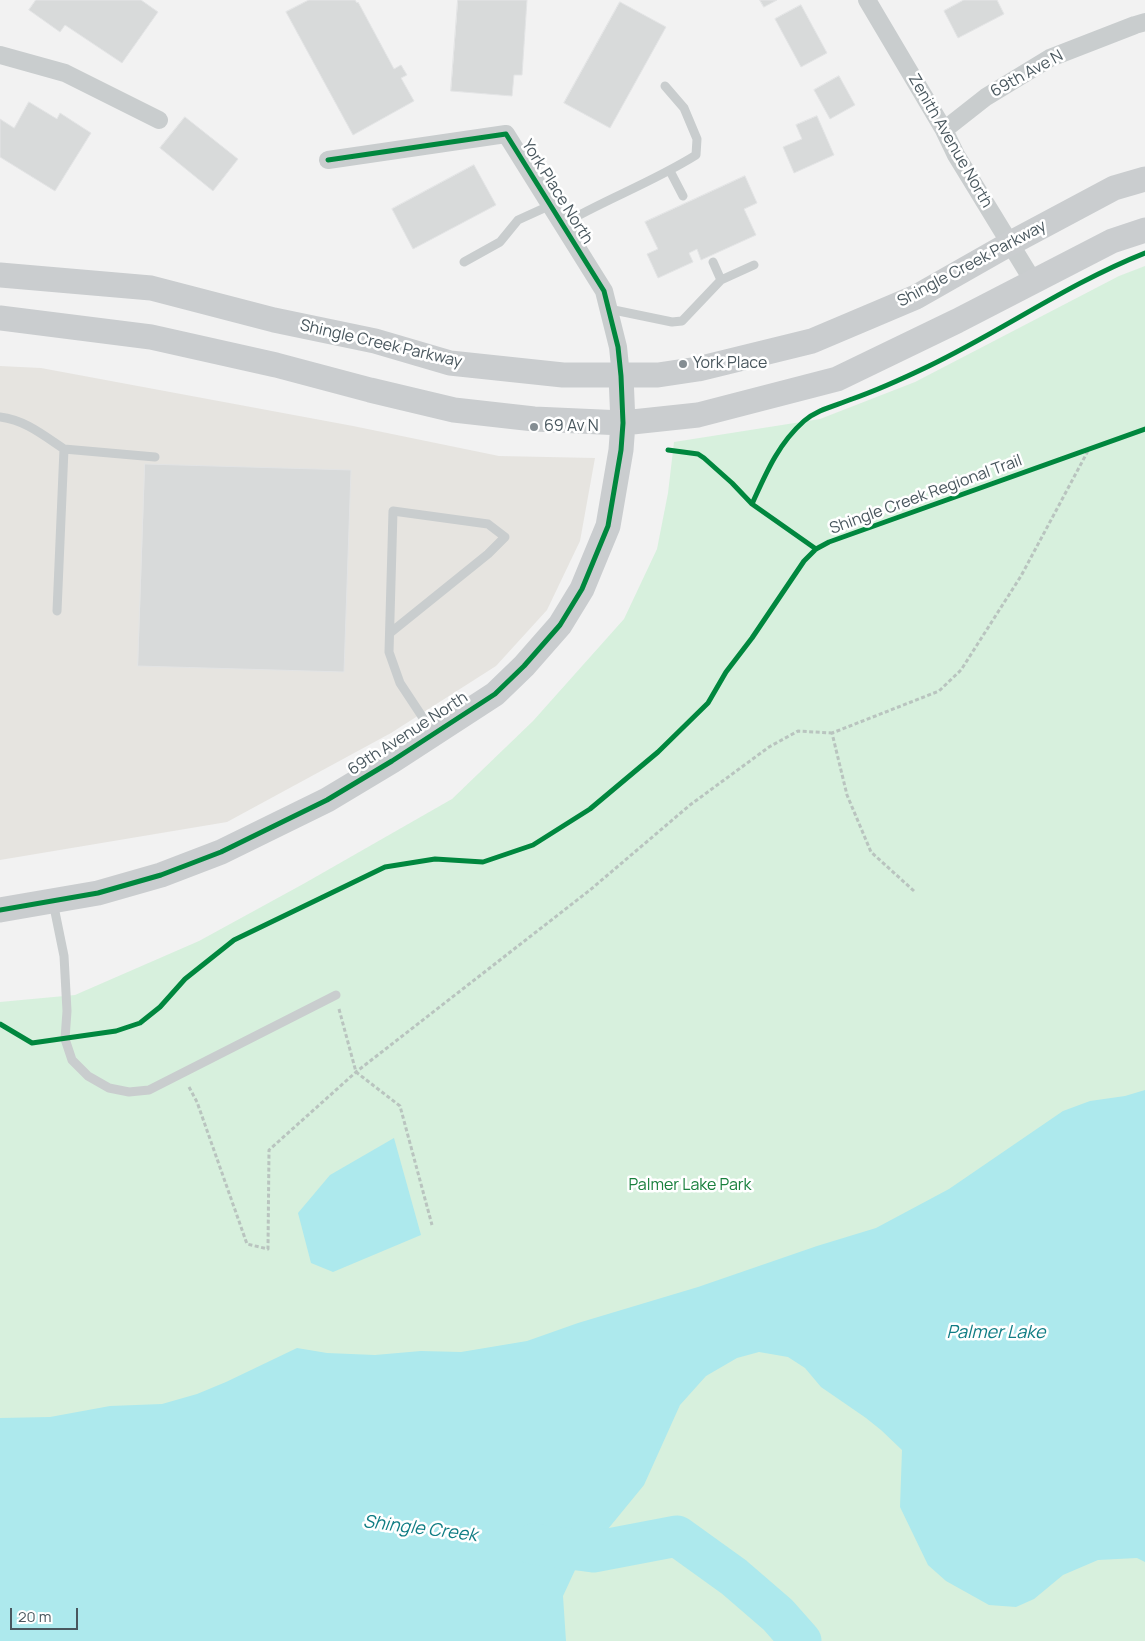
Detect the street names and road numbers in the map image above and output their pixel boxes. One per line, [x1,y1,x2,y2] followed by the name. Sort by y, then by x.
[988,46,1066,102] street label: 69th Ave N
[904,71,996,211] street label: Zenith Avenue North
[517,136,597,248] street label: York Place North
[894,217,1050,311] street label: Shingle Creek Parkway
[298,316,464,372] street label: Shingle Creek Parkway
[827,451,1025,539] street label: Shingle Creek Regional Trail
[345,688,471,780] street label: 69th Avenue North

